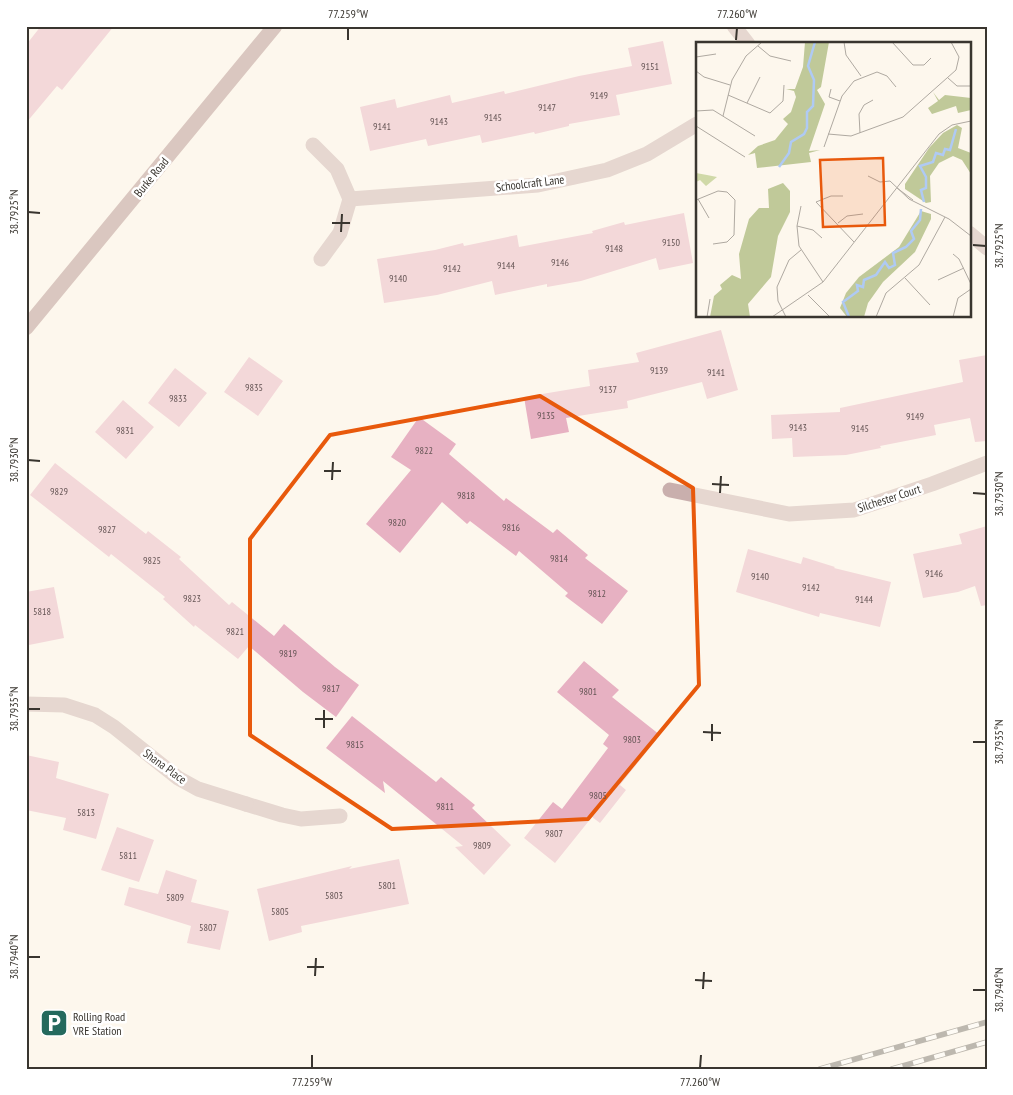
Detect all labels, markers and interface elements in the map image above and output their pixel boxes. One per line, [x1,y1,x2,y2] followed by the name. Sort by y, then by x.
[328,6,368,21] text: 77.259°W
[717,6,757,21] text: 77.260°W
[696,42,970,318] inset map
[641,60,659,73] house number: 9151
[590,89,608,102] house number: 9149
[538,101,556,114] house number: 9147
[484,111,502,124] house number: 9145
[430,115,448,128] house number: 9143
[373,120,391,133] house number: 9141
[130,154,172,200] street label: Burke Road
[495,171,565,195] street label: Schoolcraft Lane
[6,189,21,235] text: 38.7925°N
[991,223,1006,269] text: 38.7925°N
[662,236,681,249] house number: 9150
[605,242,623,255] house number: 9148
[551,256,570,269] house number: 9146
[497,259,516,272] house number: 9144
[443,262,461,275] house number: 9142
[389,272,408,285] house number: 9140
[650,364,668,377] house number: 9139
[707,366,725,379] house number: 9141
[245,381,263,394] house number: 9835
[599,383,617,396] house number: 9137
[169,392,187,405] house number: 9833
[537,409,555,422] house number: 9135
[906,410,924,423] house number: 9149
[789,421,807,434] house number: 9143
[851,422,869,435] house number: 9145
[116,424,134,437] house number: 9831
[6,437,21,483] text: 38.7930°N
[415,444,433,457] house number: 9822
[991,471,1006,517] text: 38.7930°N
[856,481,923,515] street label: Silchester Court
[50,485,68,498] house number: 9829
[457,489,475,502] house number: 9818
[388,516,407,529] house number: 9820
[502,521,521,534] house number: 9816
[98,523,116,536] house number: 9827
[550,552,569,565] house number: 9814
[143,554,161,567] house number: 9825
[925,567,944,580] house number: 9146
[751,570,770,583] house number: 9140
[802,581,820,594] house number: 9142
[588,587,606,600] house number: 9812
[183,592,201,605] house number: 9823
[855,593,874,606] house number: 9144
[33,605,51,618] house number: 5818
[226,625,244,638] house number: 9821
[279,647,297,660] house number: 9819
[322,682,340,695] house number: 9817
[579,685,597,698] house number: 9801
[6,686,21,732] text: 38.7935°N
[991,719,1006,765] text: 38.7935°N
[623,733,641,746] house number: 9803
[346,738,364,751] house number: 9815
[140,745,190,787] street label: Shana Place
[589,789,607,802] house number: 9805
[436,800,454,813] house number: 9811
[77,806,95,819] house number: 5813
[545,827,563,840] house number: 9807
[473,839,491,852] house number: 9809
[119,849,137,862] house number: 5811
[378,879,396,892] house number: 5801
[325,889,343,902] house number: 5803
[166,891,184,904] house number: 5809
[271,905,289,918] house number: 5805
[199,921,217,934] house number: 5807
[6,934,21,980] text: 38.7940°N
[991,967,1006,1013] text: 38.7940°N
[39,1008,69,1038] parking icon: Rolling Road VRE Station
[72,1009,125,1038] place label: Rolling Road VRE Station
[292,1074,332,1089] text: 77.259°W
[680,1074,720,1089] text: 77.260°W

